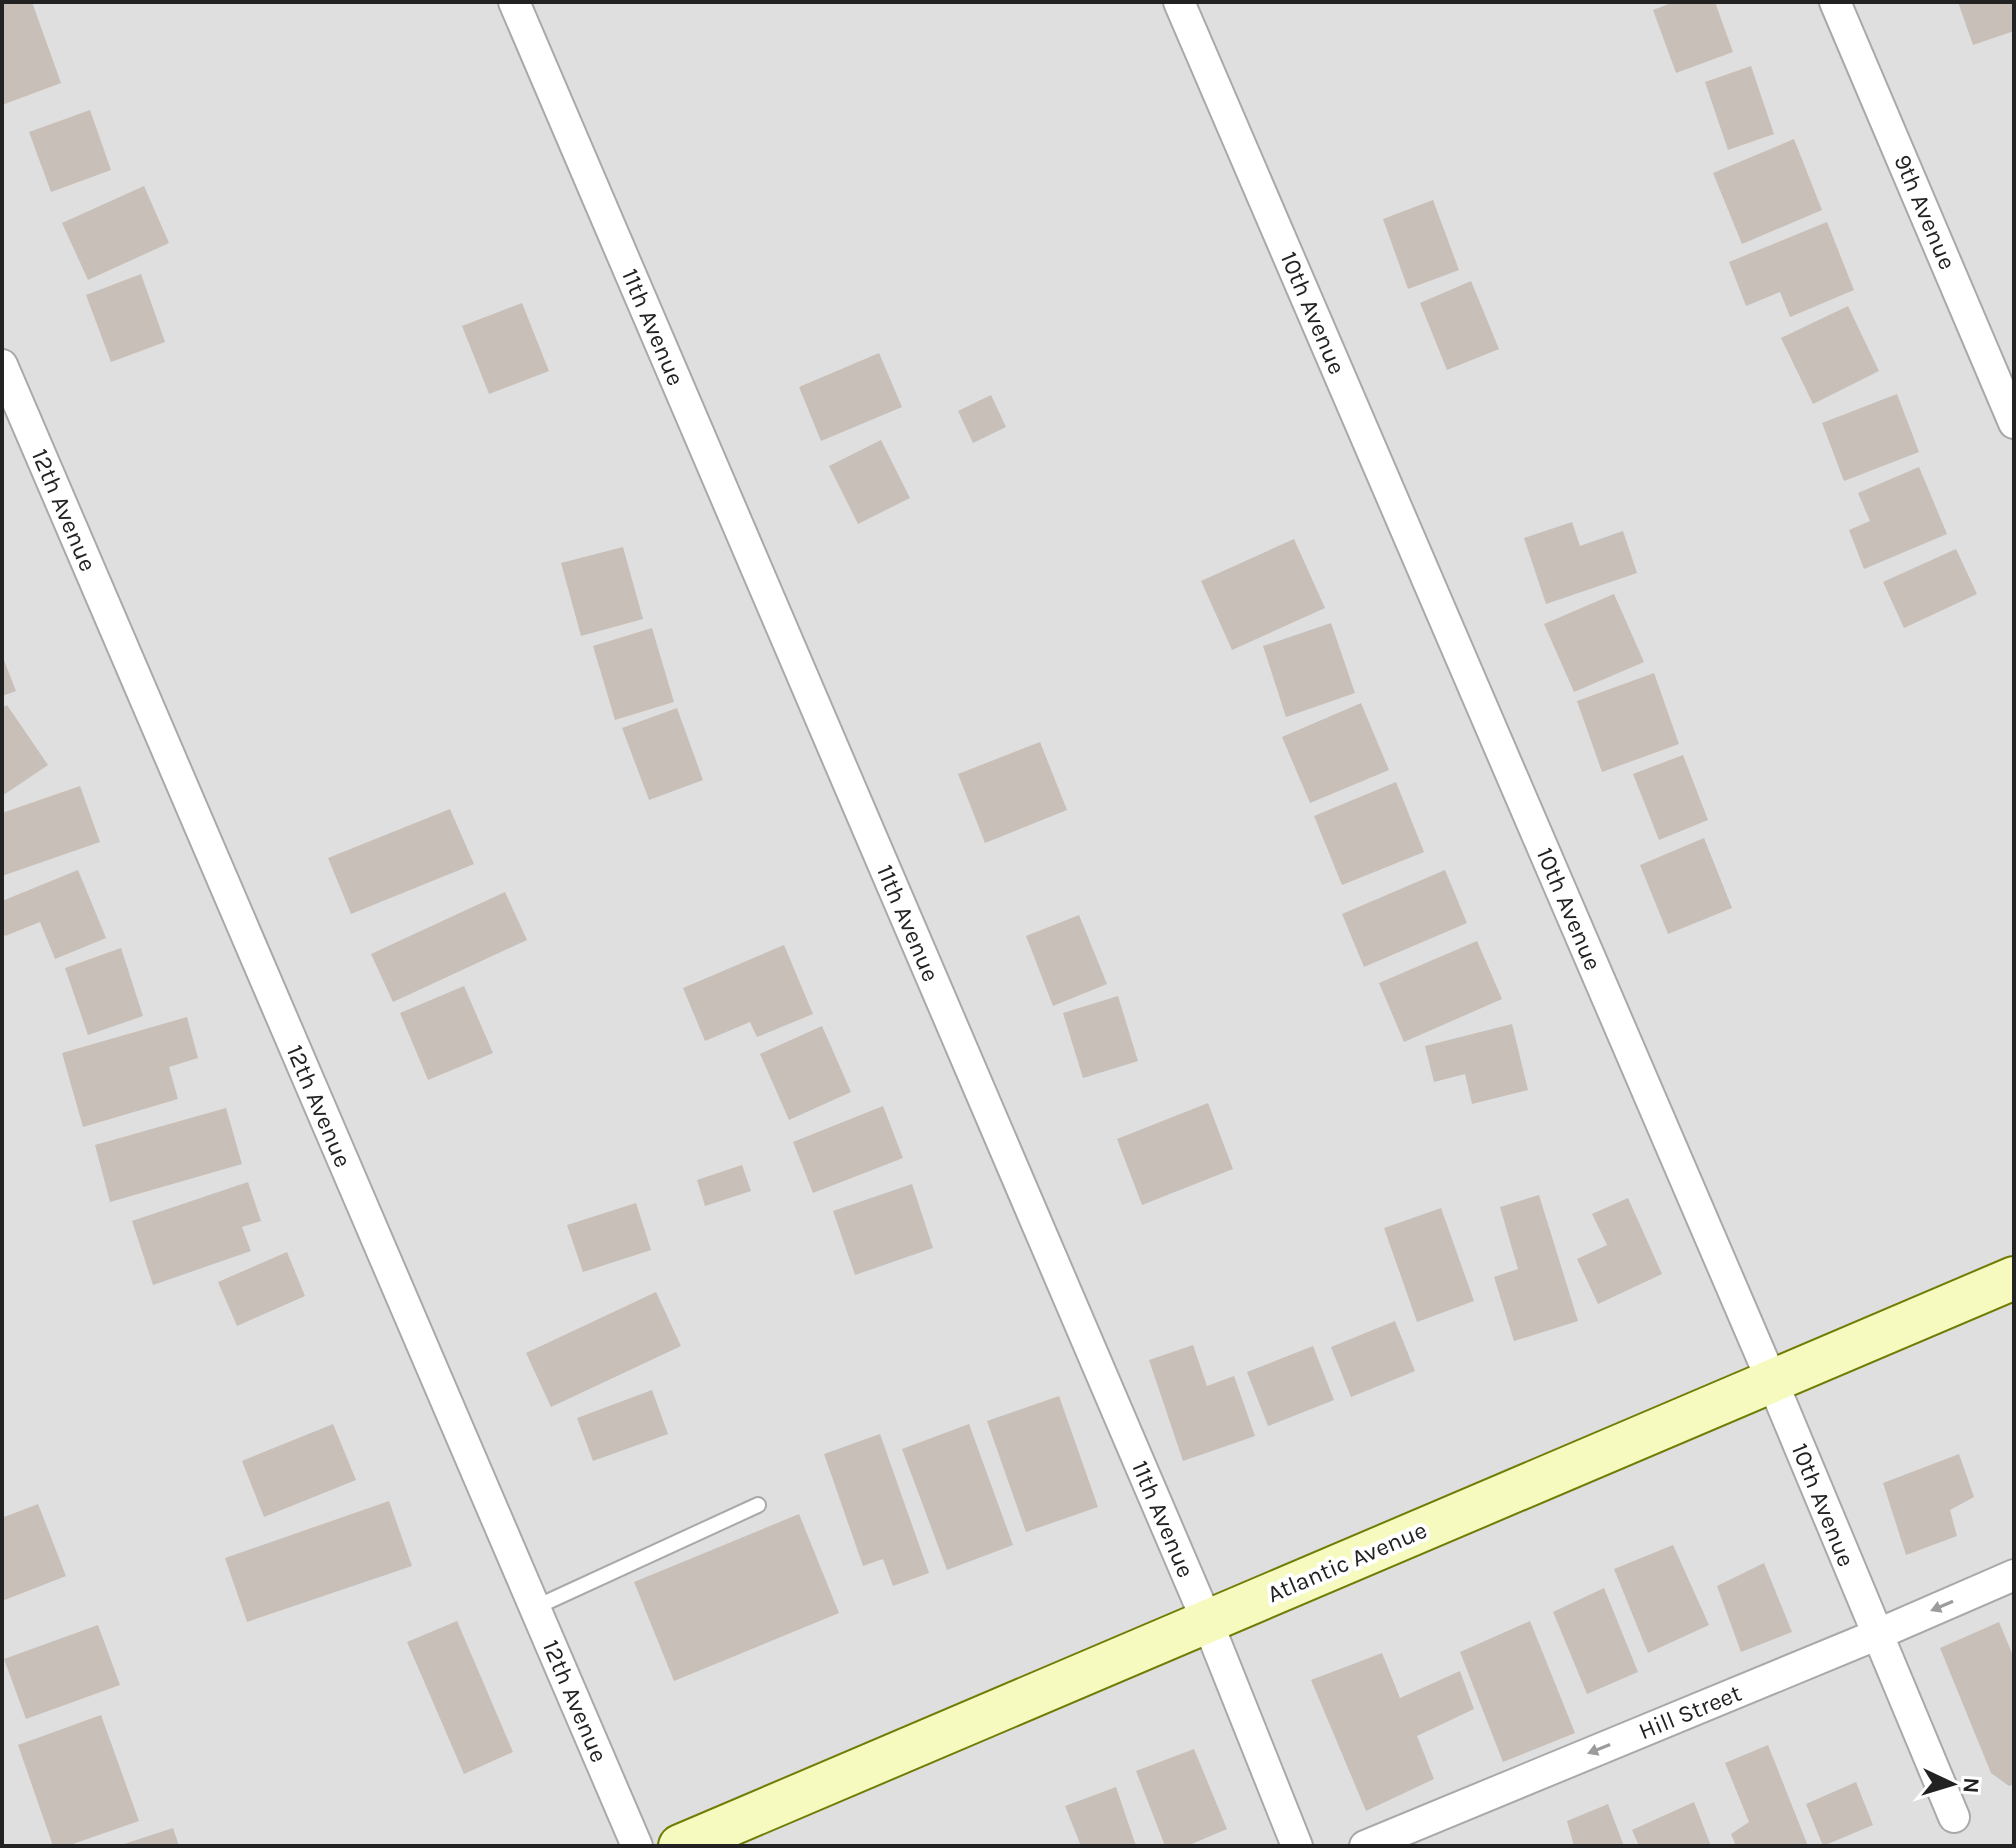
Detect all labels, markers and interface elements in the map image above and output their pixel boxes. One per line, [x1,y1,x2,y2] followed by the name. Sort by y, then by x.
[1888,150,1962,274] street label: 9th Avenue
[1275,248,1351,378] street label: 10th Avenue
[616,264,690,390] street label: 11th Avenue
[26,445,102,575] street label: 12th Avenue
[1531,844,1607,974] street label: 10th Avenue
[871,860,945,986] street label: 11th Avenue
[281,1041,357,1171] street label: 12th Avenue
[1786,1439,1860,1571] street label: 10th Avenue
[1126,1456,1200,1582] street label: 11th Avenue
[1263,1516,1431,1608] street label: Atlantic Avenue
[1931,1599,1954,1612] one-way arrow
[537,1636,613,1766] street label: 12th Avenue
[1635,1679,1745,1745] street label: Hill Street
[1587,1743,1611,1756] one-way arrow
[1912,1744,1992,1824] north arrow
[1957,1777,1984,1794] text: N

